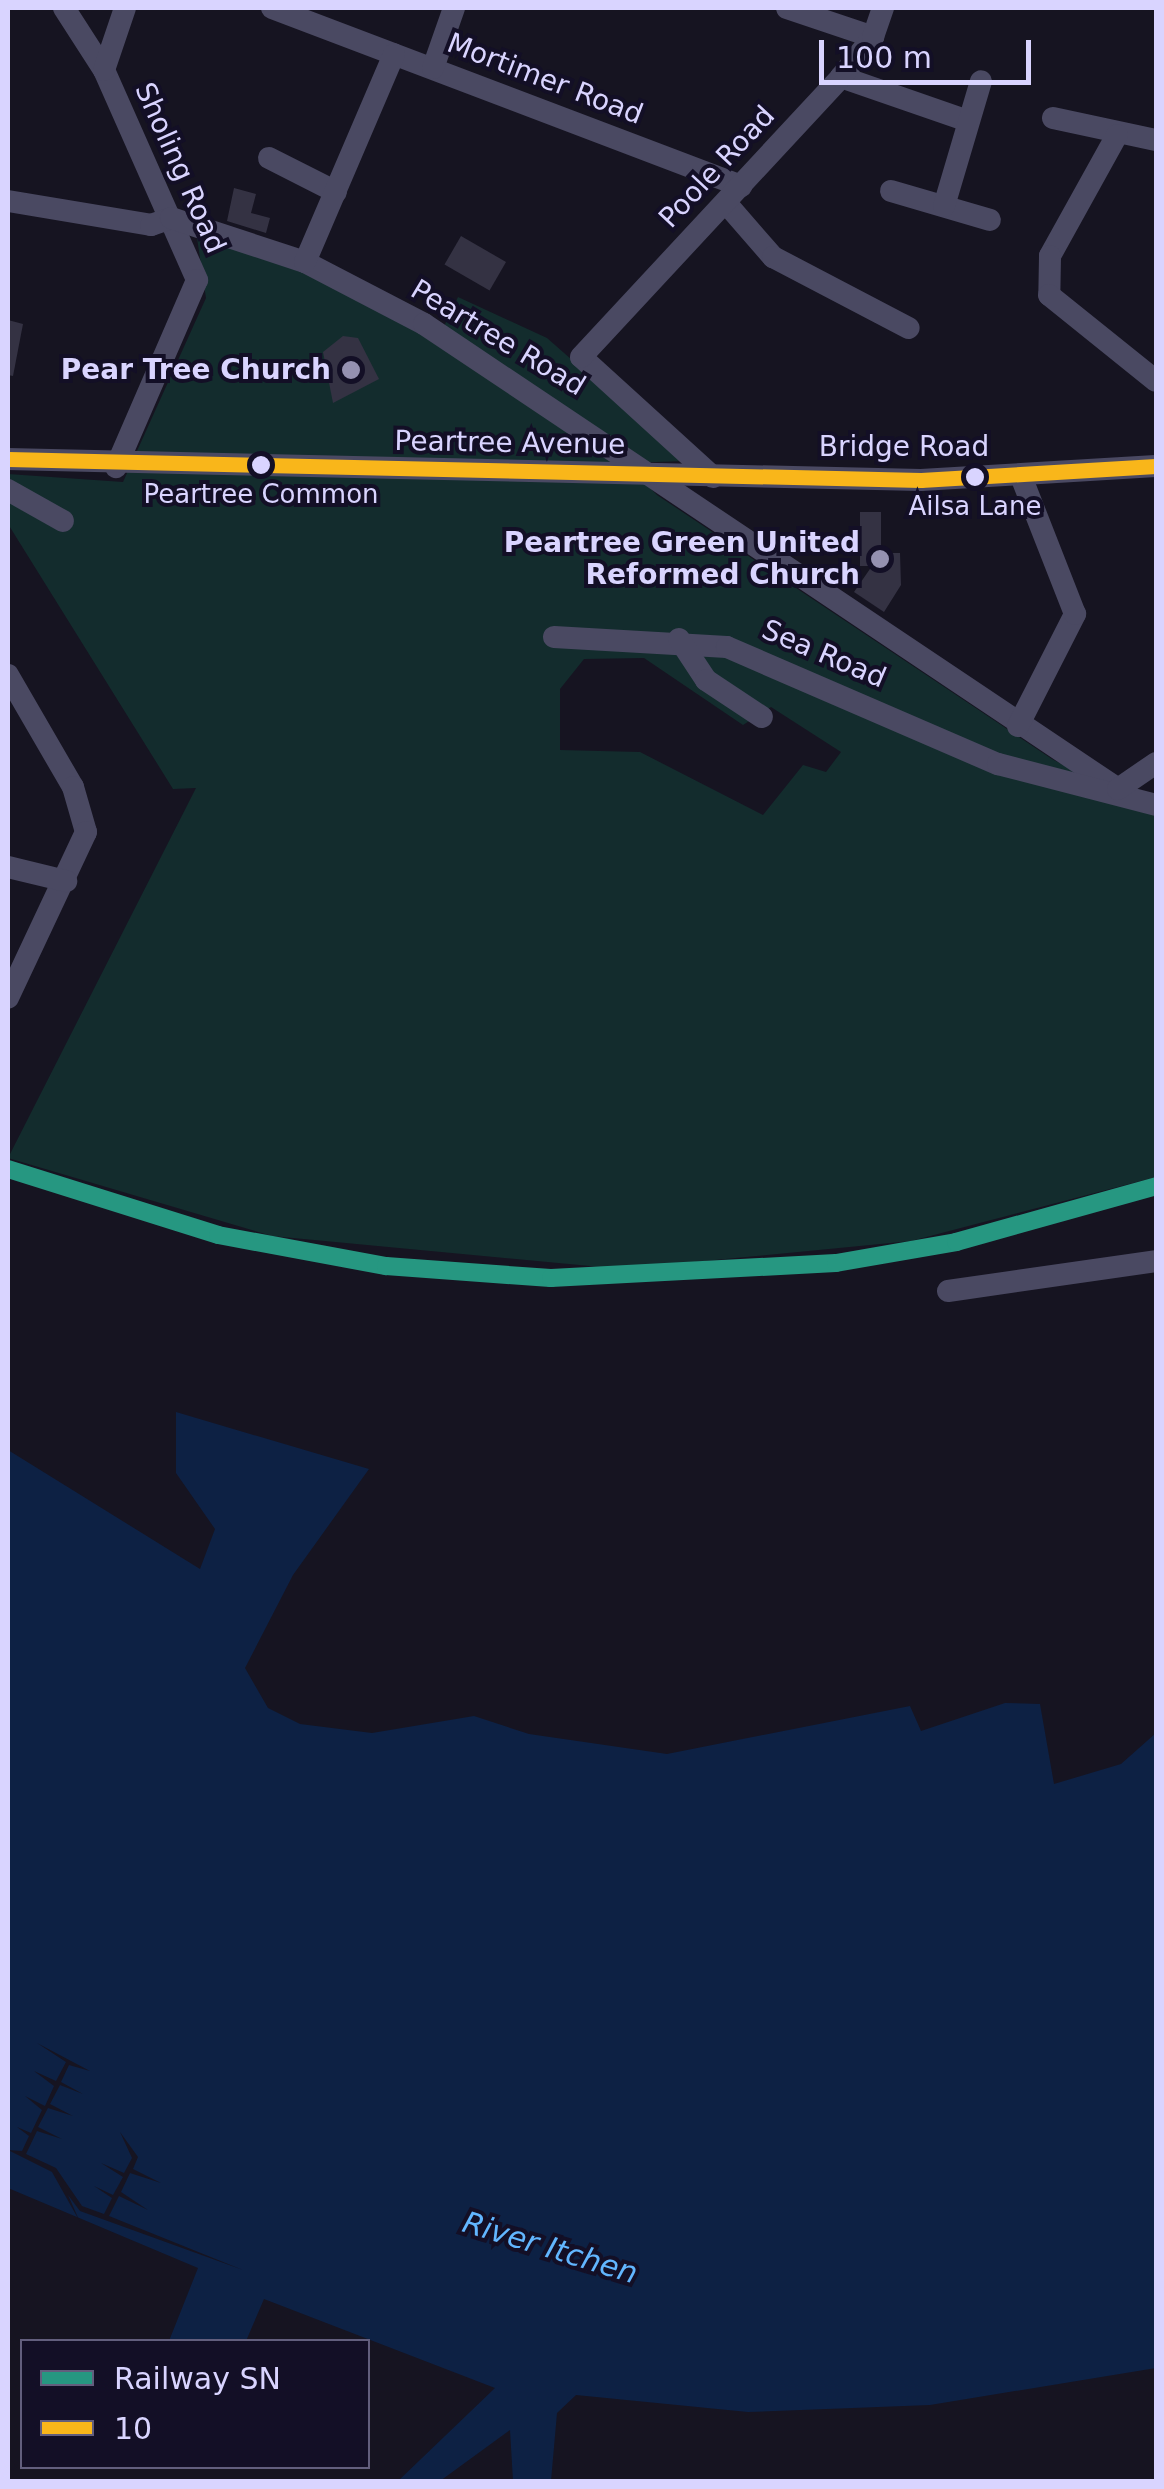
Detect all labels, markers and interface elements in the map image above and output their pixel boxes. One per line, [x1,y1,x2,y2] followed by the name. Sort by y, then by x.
[824,20,1036,82] scale bar
[442,26,648,132] street label: Mortimer Road
[836,40,932,75] text: 100 m
[127,78,233,258] street label: Sholing Road
[652,99,782,235] street label: Poole Road
[405,273,591,403] street label: Peartree Road
[61,353,331,387] place label: Pear Tree Church
[340,359,362,381] marker: Pear Tree Church
[394,424,626,462] street label: Peartree Avenue
[819,430,989,464] street label: Bridge Road
[251,455,271,475] marker: Peartree Common
[965,467,985,487] marker: Ailsa Lane
[143,479,379,511] place label: Peartree Common
[909,491,1041,523] place label: Ailsa Lane
[504,526,860,592] place label: Peartree Green United Reformed Church
[869,548,891,570] marker: Peartree Green United Reformed Church
[757,613,891,695] street label: Sea Road
[458,2204,642,2292] water label: River Itchen
[20,2339,370,2469] legend
[114,2361,281,2396] text: Railway SN
[114,2411,152,2446] text: 10

